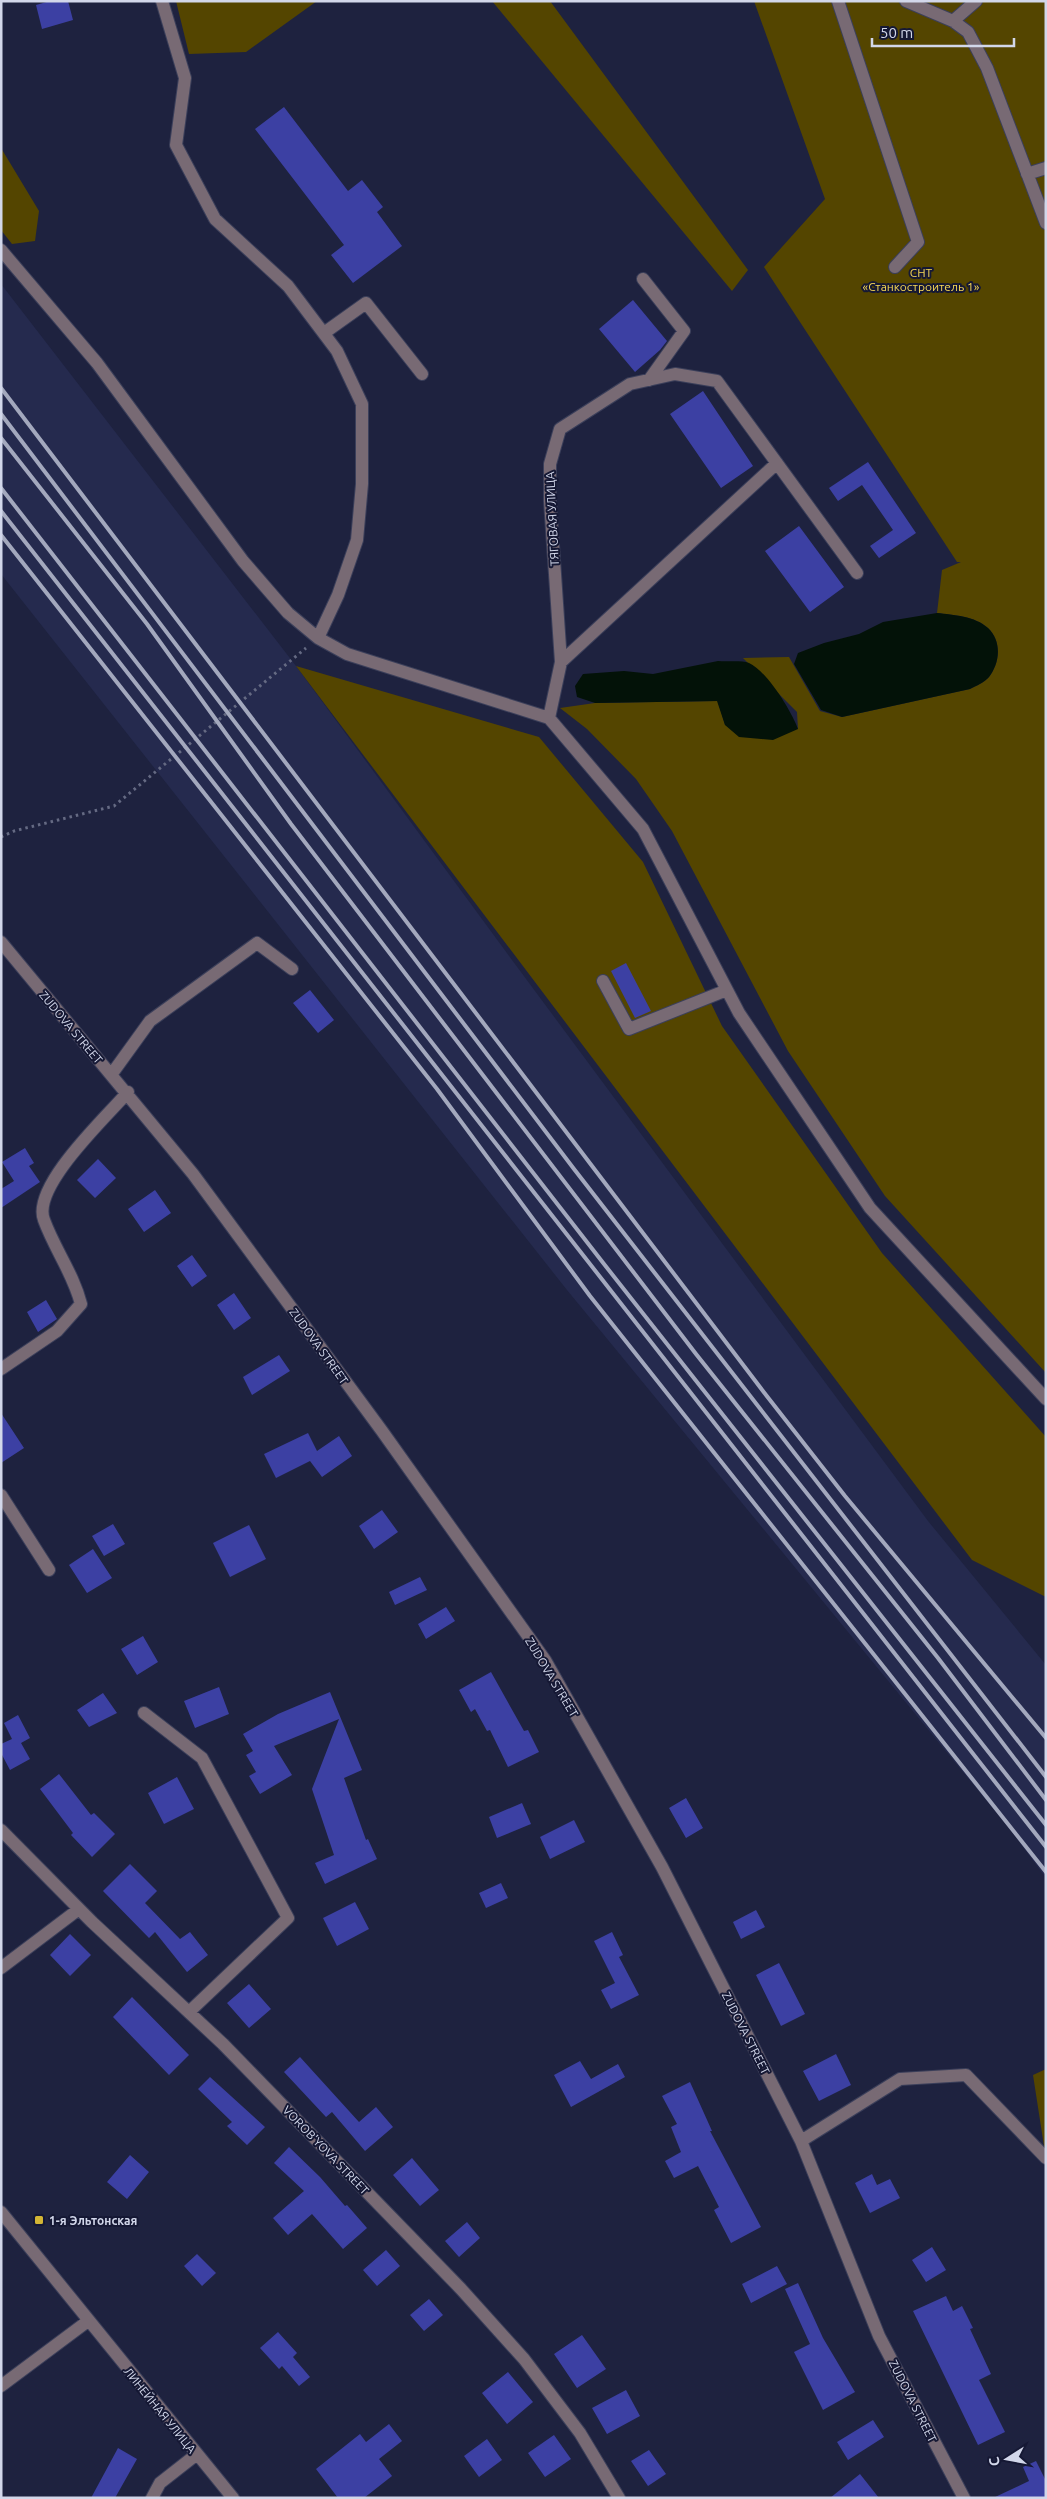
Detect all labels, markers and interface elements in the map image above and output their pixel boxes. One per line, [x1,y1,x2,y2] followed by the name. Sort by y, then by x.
[872,15,1014,47] scale bar
[880,24,913,41] text: 50 m
[863,266,980,293] park label: СНТ «Станкостроитель 1»
[543,471,561,567] street label: ТЯГОВАЯ УЛИЦА
[37,988,105,1066] street label: ZUDOVA STREET
[287,1305,351,1387] street label: ZUDOVA STREET
[523,1635,581,1720] street label: ZUDOVA STREET
[720,1990,773,2077] street label: ZUDOVA STREET
[280,2103,372,2197] street label: VOROB'YOVA STREET
[33,2214,45,2226] marker: 1-я Эльтонская
[49,2214,137,2227] place label: 1-я Эльтонская
[887,2358,940,2445] street label: ZUDOVA STREET
[121,2364,199,2456] street label: ЛИНЕЙНАЯ УЛИЦА
[982,2434,1032,2484] north arrow
[986,2456,1003,2467] text: С

